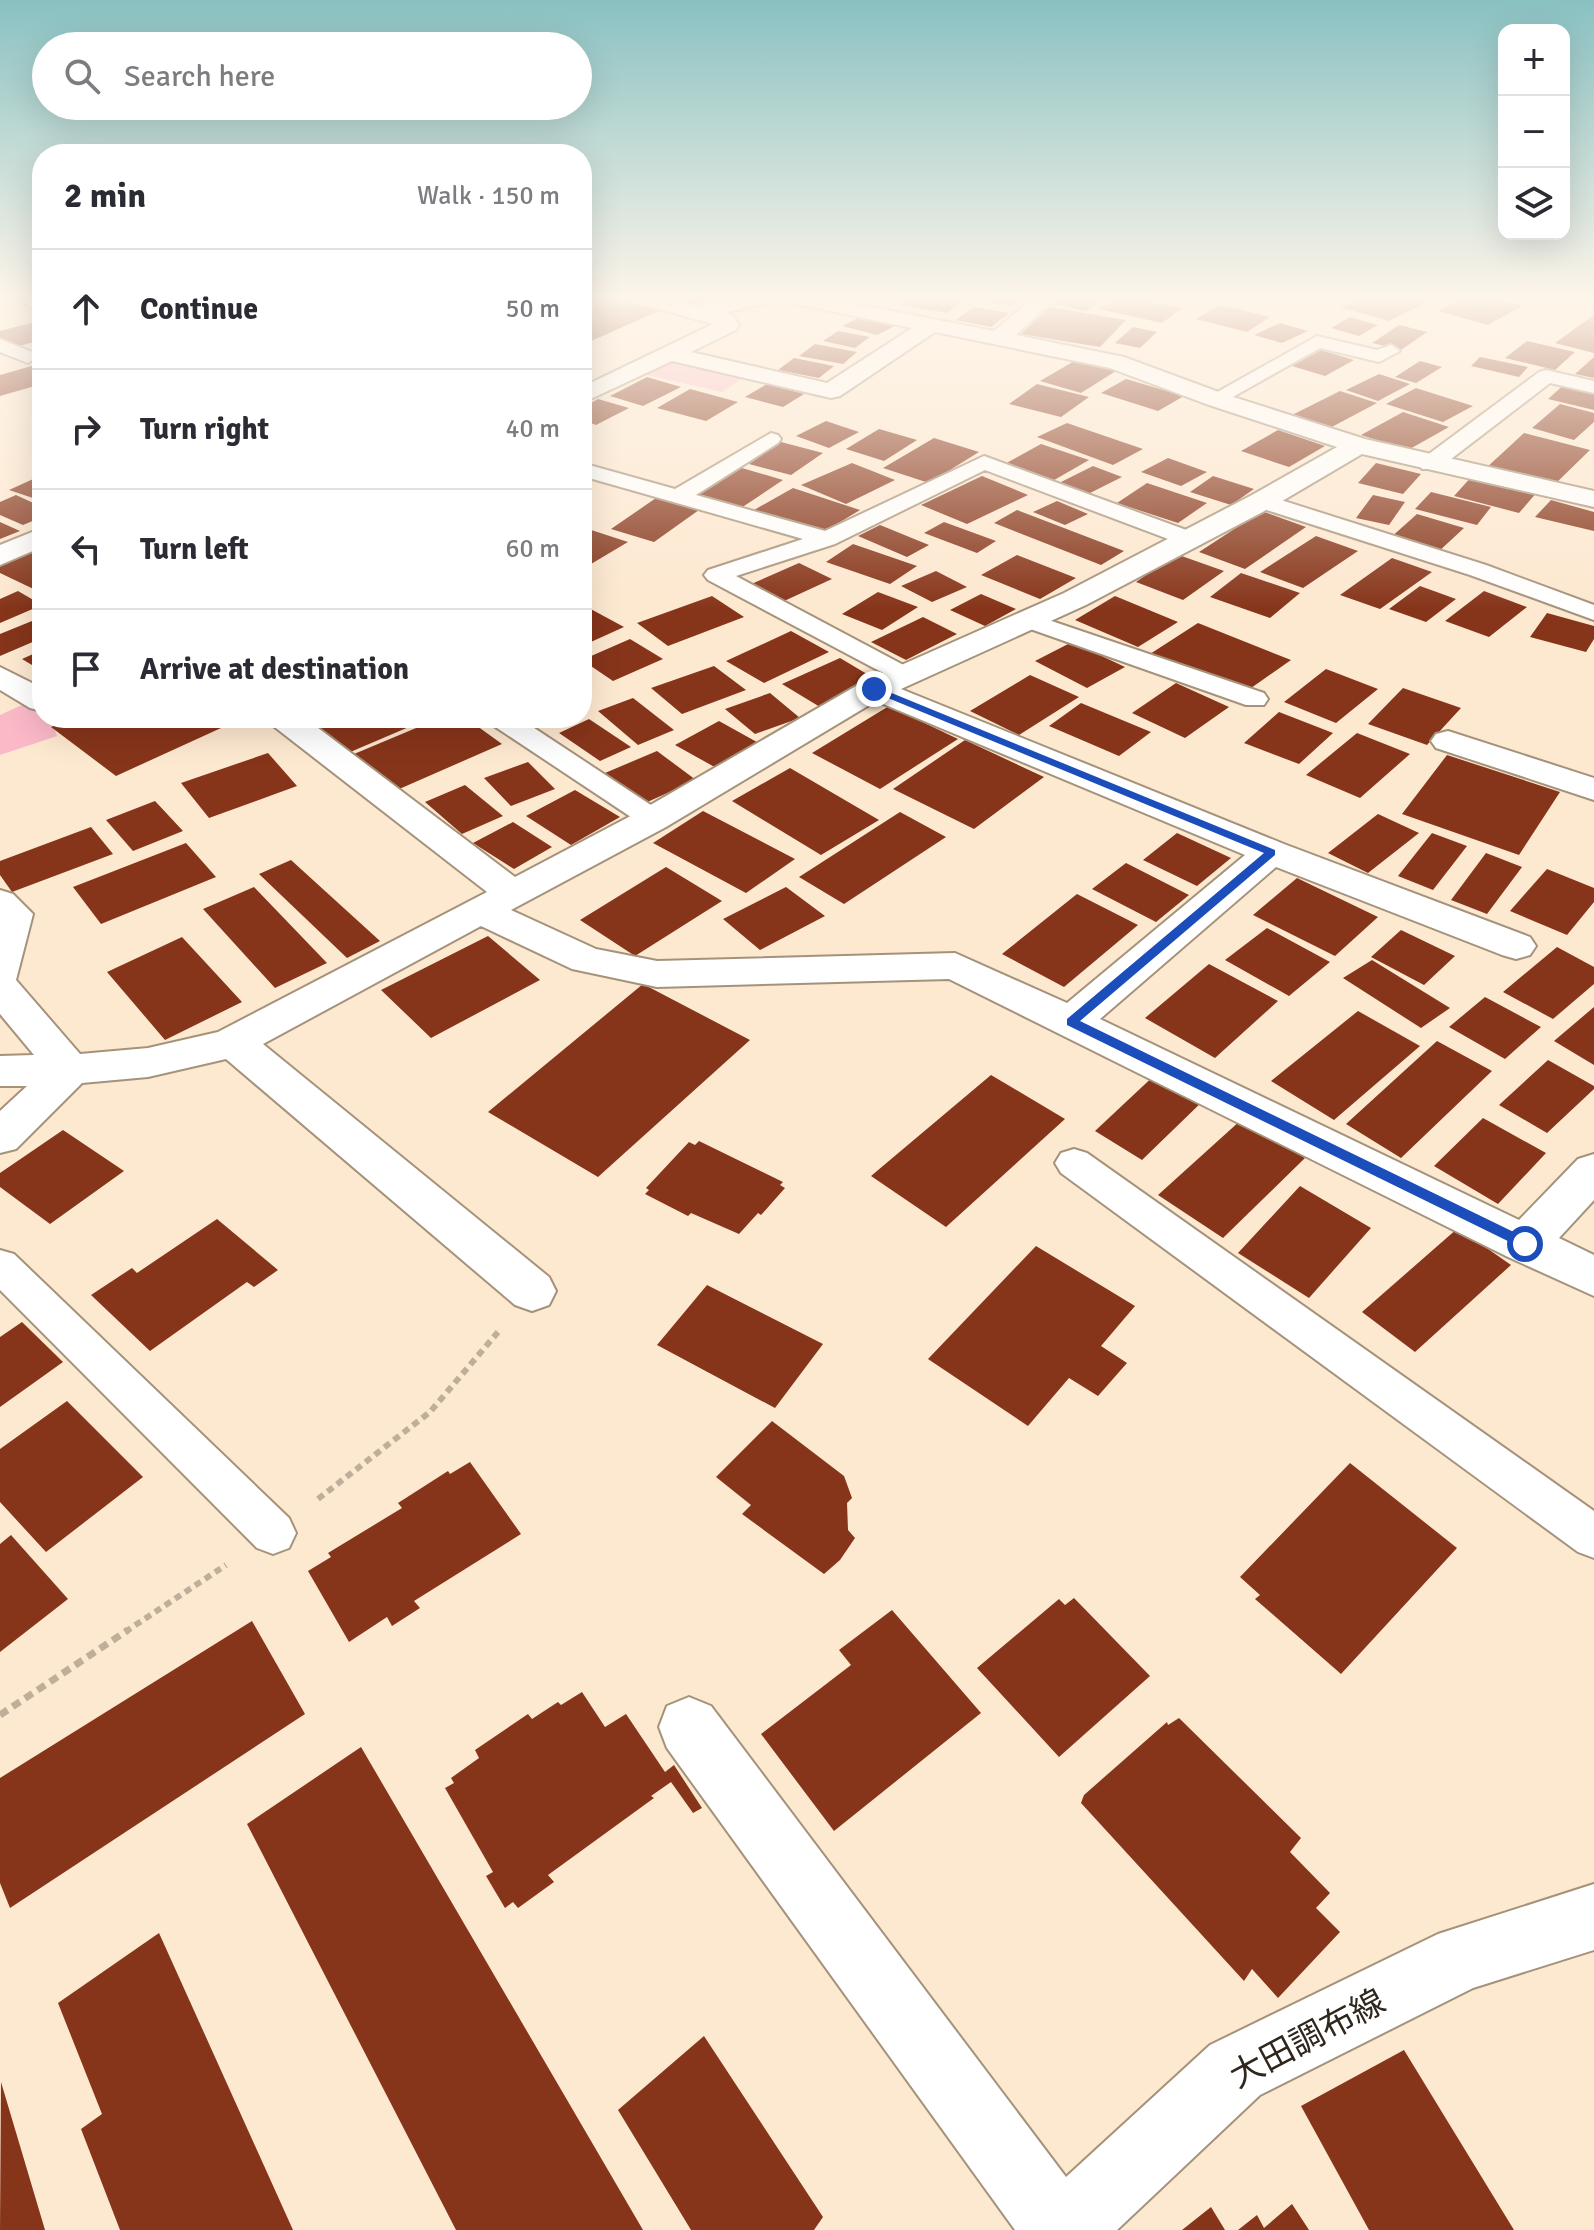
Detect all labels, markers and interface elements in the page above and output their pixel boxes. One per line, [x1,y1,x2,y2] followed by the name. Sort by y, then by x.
[1498,24,1570,240] map controls
[1498,24,1570,96] button: +
[32,32,592,120] search box
[60,54,104,98] icon: search
[124,58,275,95] text: Search here
[1498,96,1570,168] button: −
[1498,168,1570,240] button: layers
[64,175,146,217] text: 2 min
[417,180,560,212] text: Walk · 150 m
[64,287,108,331] icon: ahead
[140,291,258,328] text: Continue
[505,293,560,325] text: 50 m
[64,407,108,451] icon: right
[140,411,269,448] text: Turn right
[505,413,560,445] text: 40 m
[64,527,108,571] icon: left
[140,531,249,568] text: Turn left
[505,533,560,565] text: 60 m
[64,647,108,691] icon: arrive
[140,651,409,688] text: Arrive at destination
[856,671,892,707] route end
[1507,1226,1543,1262] route start
[1223,1980,1392,2097] street label: 大田調布線

